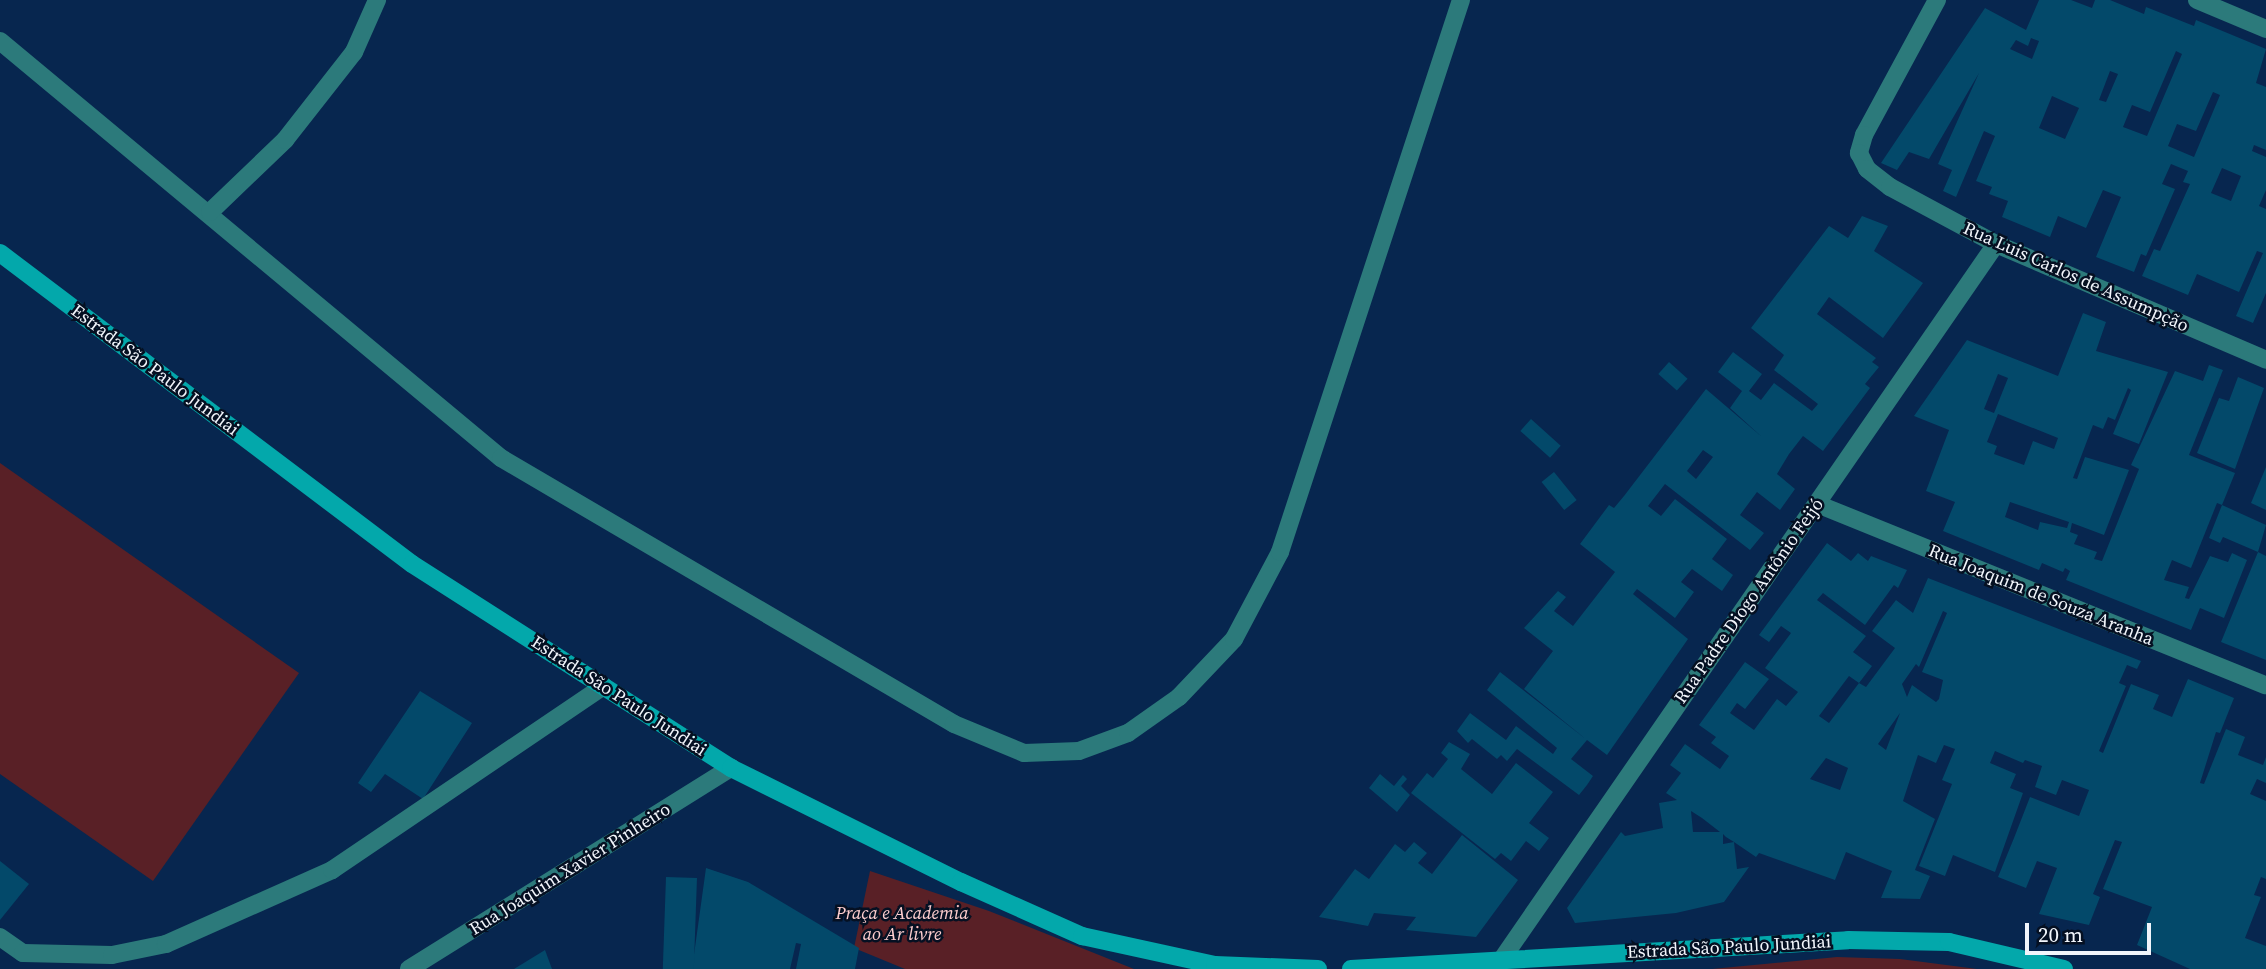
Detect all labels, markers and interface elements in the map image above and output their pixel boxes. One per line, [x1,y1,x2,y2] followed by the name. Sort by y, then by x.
[1960,217,2192,337] street label: Rua Luis Carlos de Assumpção
[67,300,243,440] street label: Estrada São Paulo Jundiai
[1670,494,1828,708] street label: Rua Padre Diogo Antônio Feijó
[1925,540,2157,650] street label: Rua Joaquim de Souza Aranha
[527,631,711,761] street label: Estrada São Paulo Jundiai
[466,798,674,940] street label: Rua Joaquim Xavier Pinheiro
[835,903,969,946] park label: Praça e Academia ao Ar livre
[2028,909,2154,953] scale bar
[2038,920,2083,949] text: 20 m
[1626,931,1832,963] street label: Estrada São Paulo Jundiai

